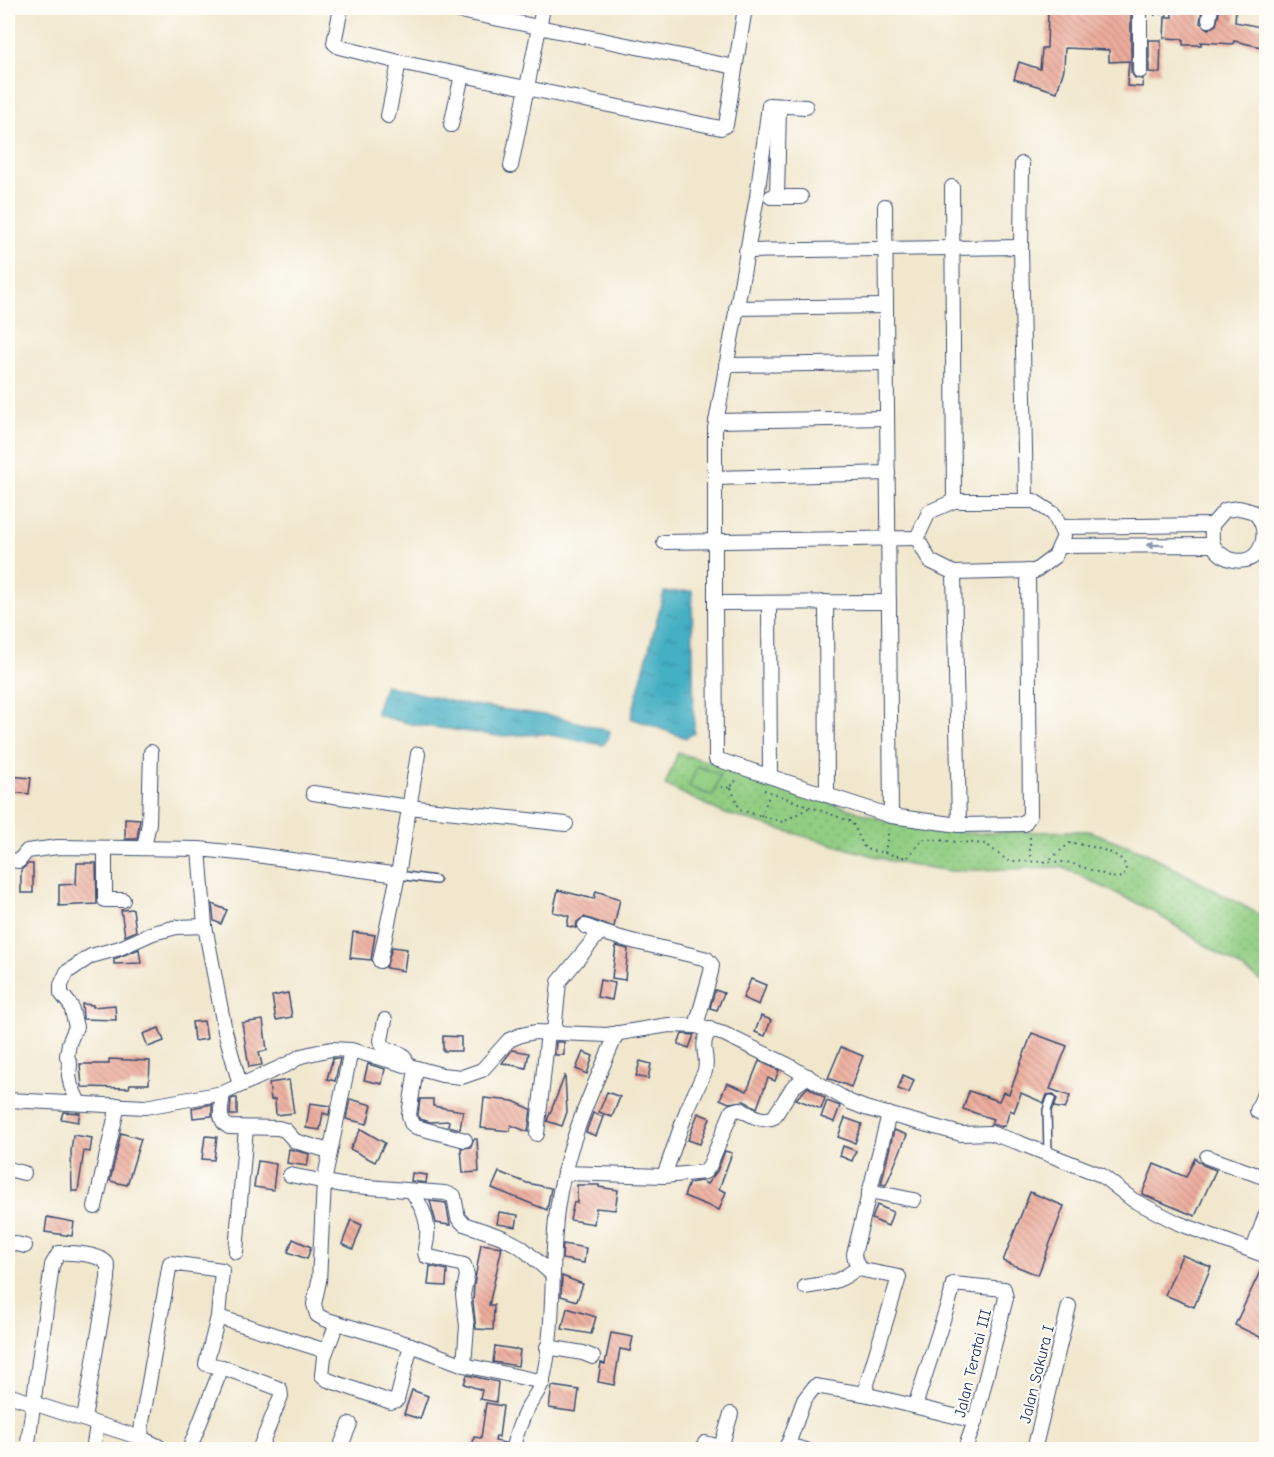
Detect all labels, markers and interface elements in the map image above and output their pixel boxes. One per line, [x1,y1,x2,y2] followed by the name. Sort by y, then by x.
[1145,540,1164,550] one-way arrow
[951,1307,995,1419] street label: Jalan Teratai III
[1016,1323,1058,1425] street label: Jalan Sakura I

